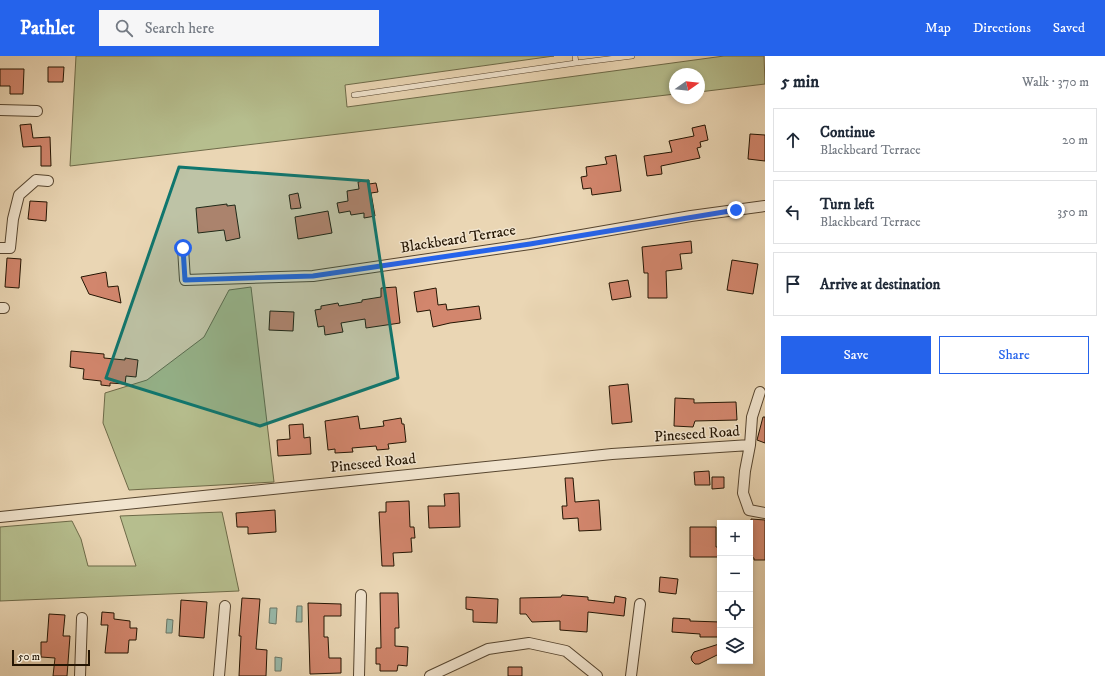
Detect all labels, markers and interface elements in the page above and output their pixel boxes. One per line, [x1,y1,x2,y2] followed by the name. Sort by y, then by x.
[99,10,379,46] search box
[20,17,75,40] text: Pathlet
[113,17,135,39] icon: search
[145,19,214,38] text: Search here
[925,19,951,37] text: Map
[973,19,1031,37] text: Directions
[1053,19,1085,37] text: Saved
[669,68,705,104] north arrow
[781,71,819,93] text: 5 min
[1022,74,1089,90] text: Walk · 370 m
[820,123,875,142] text: Continue
[782,129,804,151] icon: ahead
[1062,132,1088,148] text: 20 m
[820,142,921,158] text: Blackbeard Terrace
[820,195,874,214] text: Turn left
[727,201,745,219] route end
[782,201,804,223] icon: left
[1057,204,1088,220] text: 350 m
[820,214,921,230] text: Blackbeard Terrace
[399,221,517,257] street label: Blackbeard Terrace
[174,239,192,257] route start
[782,273,804,295] icon: arrive
[820,275,940,294] text: Arrive at destination
[781,336,931,374] button: Save
[939,336,1089,374] button: Share
[654,421,741,446] street label: Pineseed Road
[329,449,417,477] street label: Pineseed Road
[717,520,753,664] map controls
[717,520,753,556] button: +
[717,556,753,592] button: −
[717,592,753,628] button: locate
[717,628,753,664] button: layers
[12,648,90,667] scale bar
[18,650,40,664] text: 50 m

